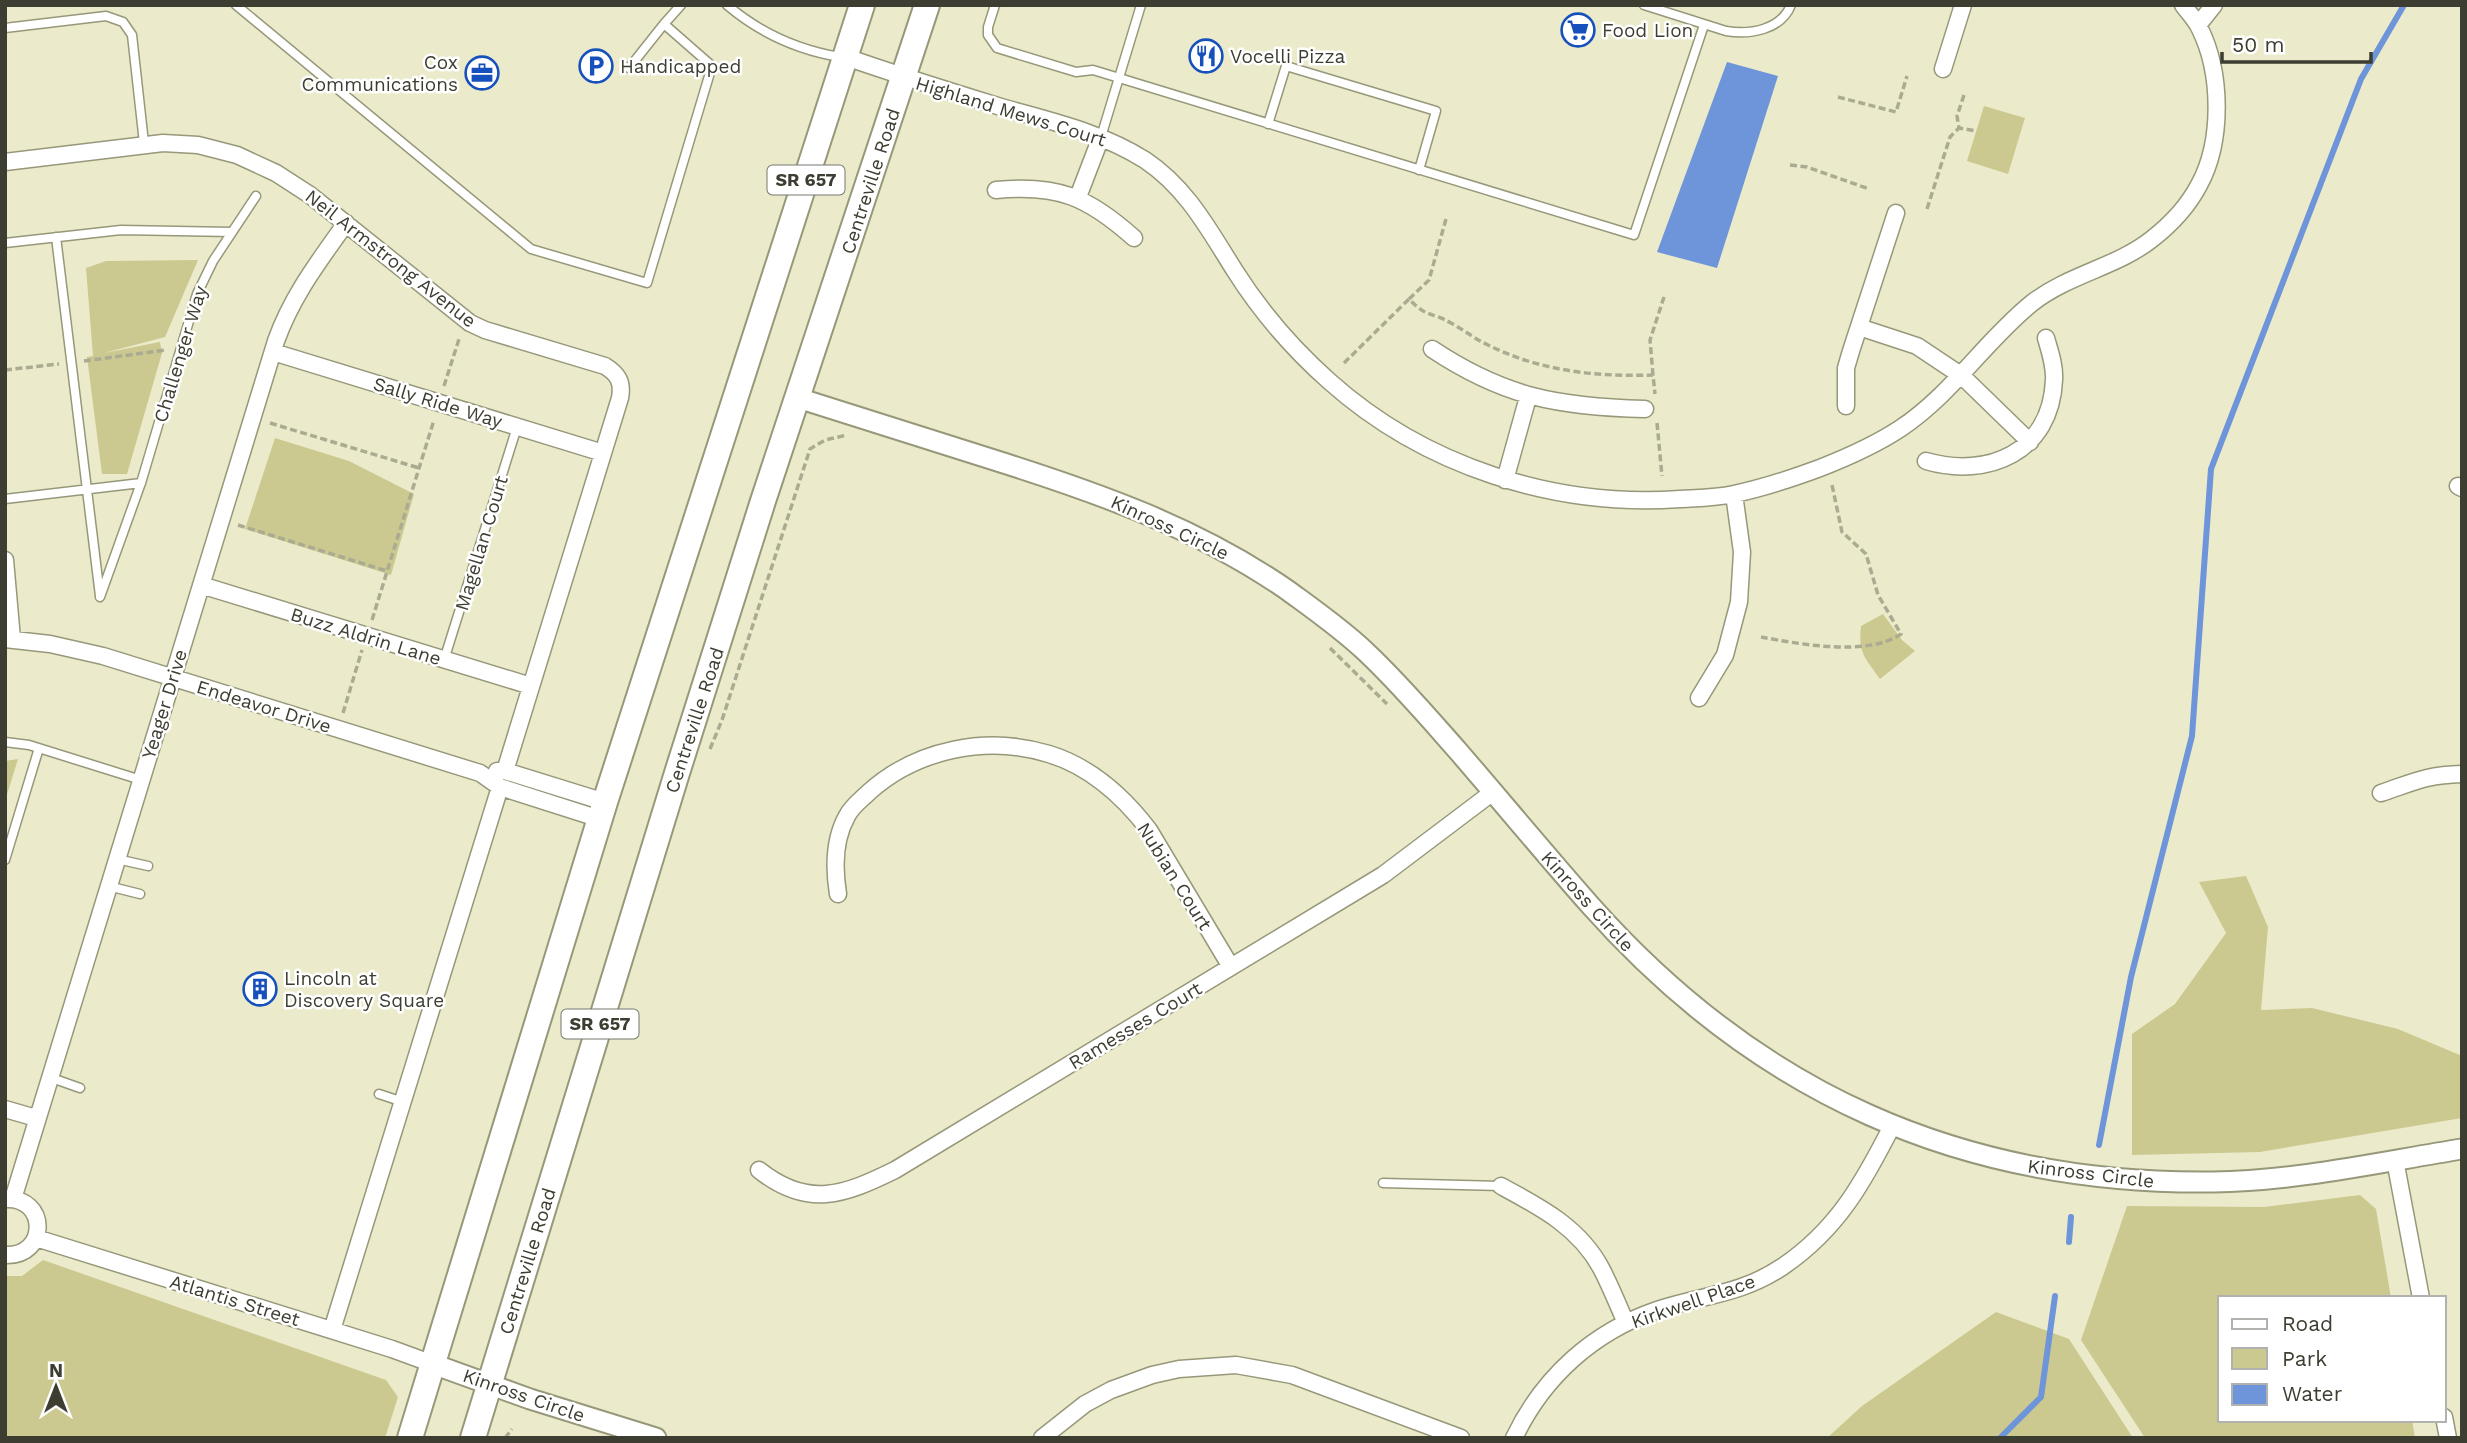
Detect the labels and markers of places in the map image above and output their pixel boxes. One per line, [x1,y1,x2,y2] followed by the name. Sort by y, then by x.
[1559,11,1597,49] supermarket icon: Food Lion
[1602,19,1693,42] place label: Food Lion
[1187,37,1225,75] restaurant icon: Vocelli Pizza
[1230,45,1346,68] place label: Vocelli Pizza
[577,47,615,85] parking icon: Handicapped
[302,51,458,96] place label: Cox Communications
[463,54,501,92] office icon: Cox Communications
[620,55,741,78] place label: Handicapped
[284,967,444,1012] place label: Lincoln at Discovery Square
[241,970,279,1008] building icon: Lincoln at Discovery Square

